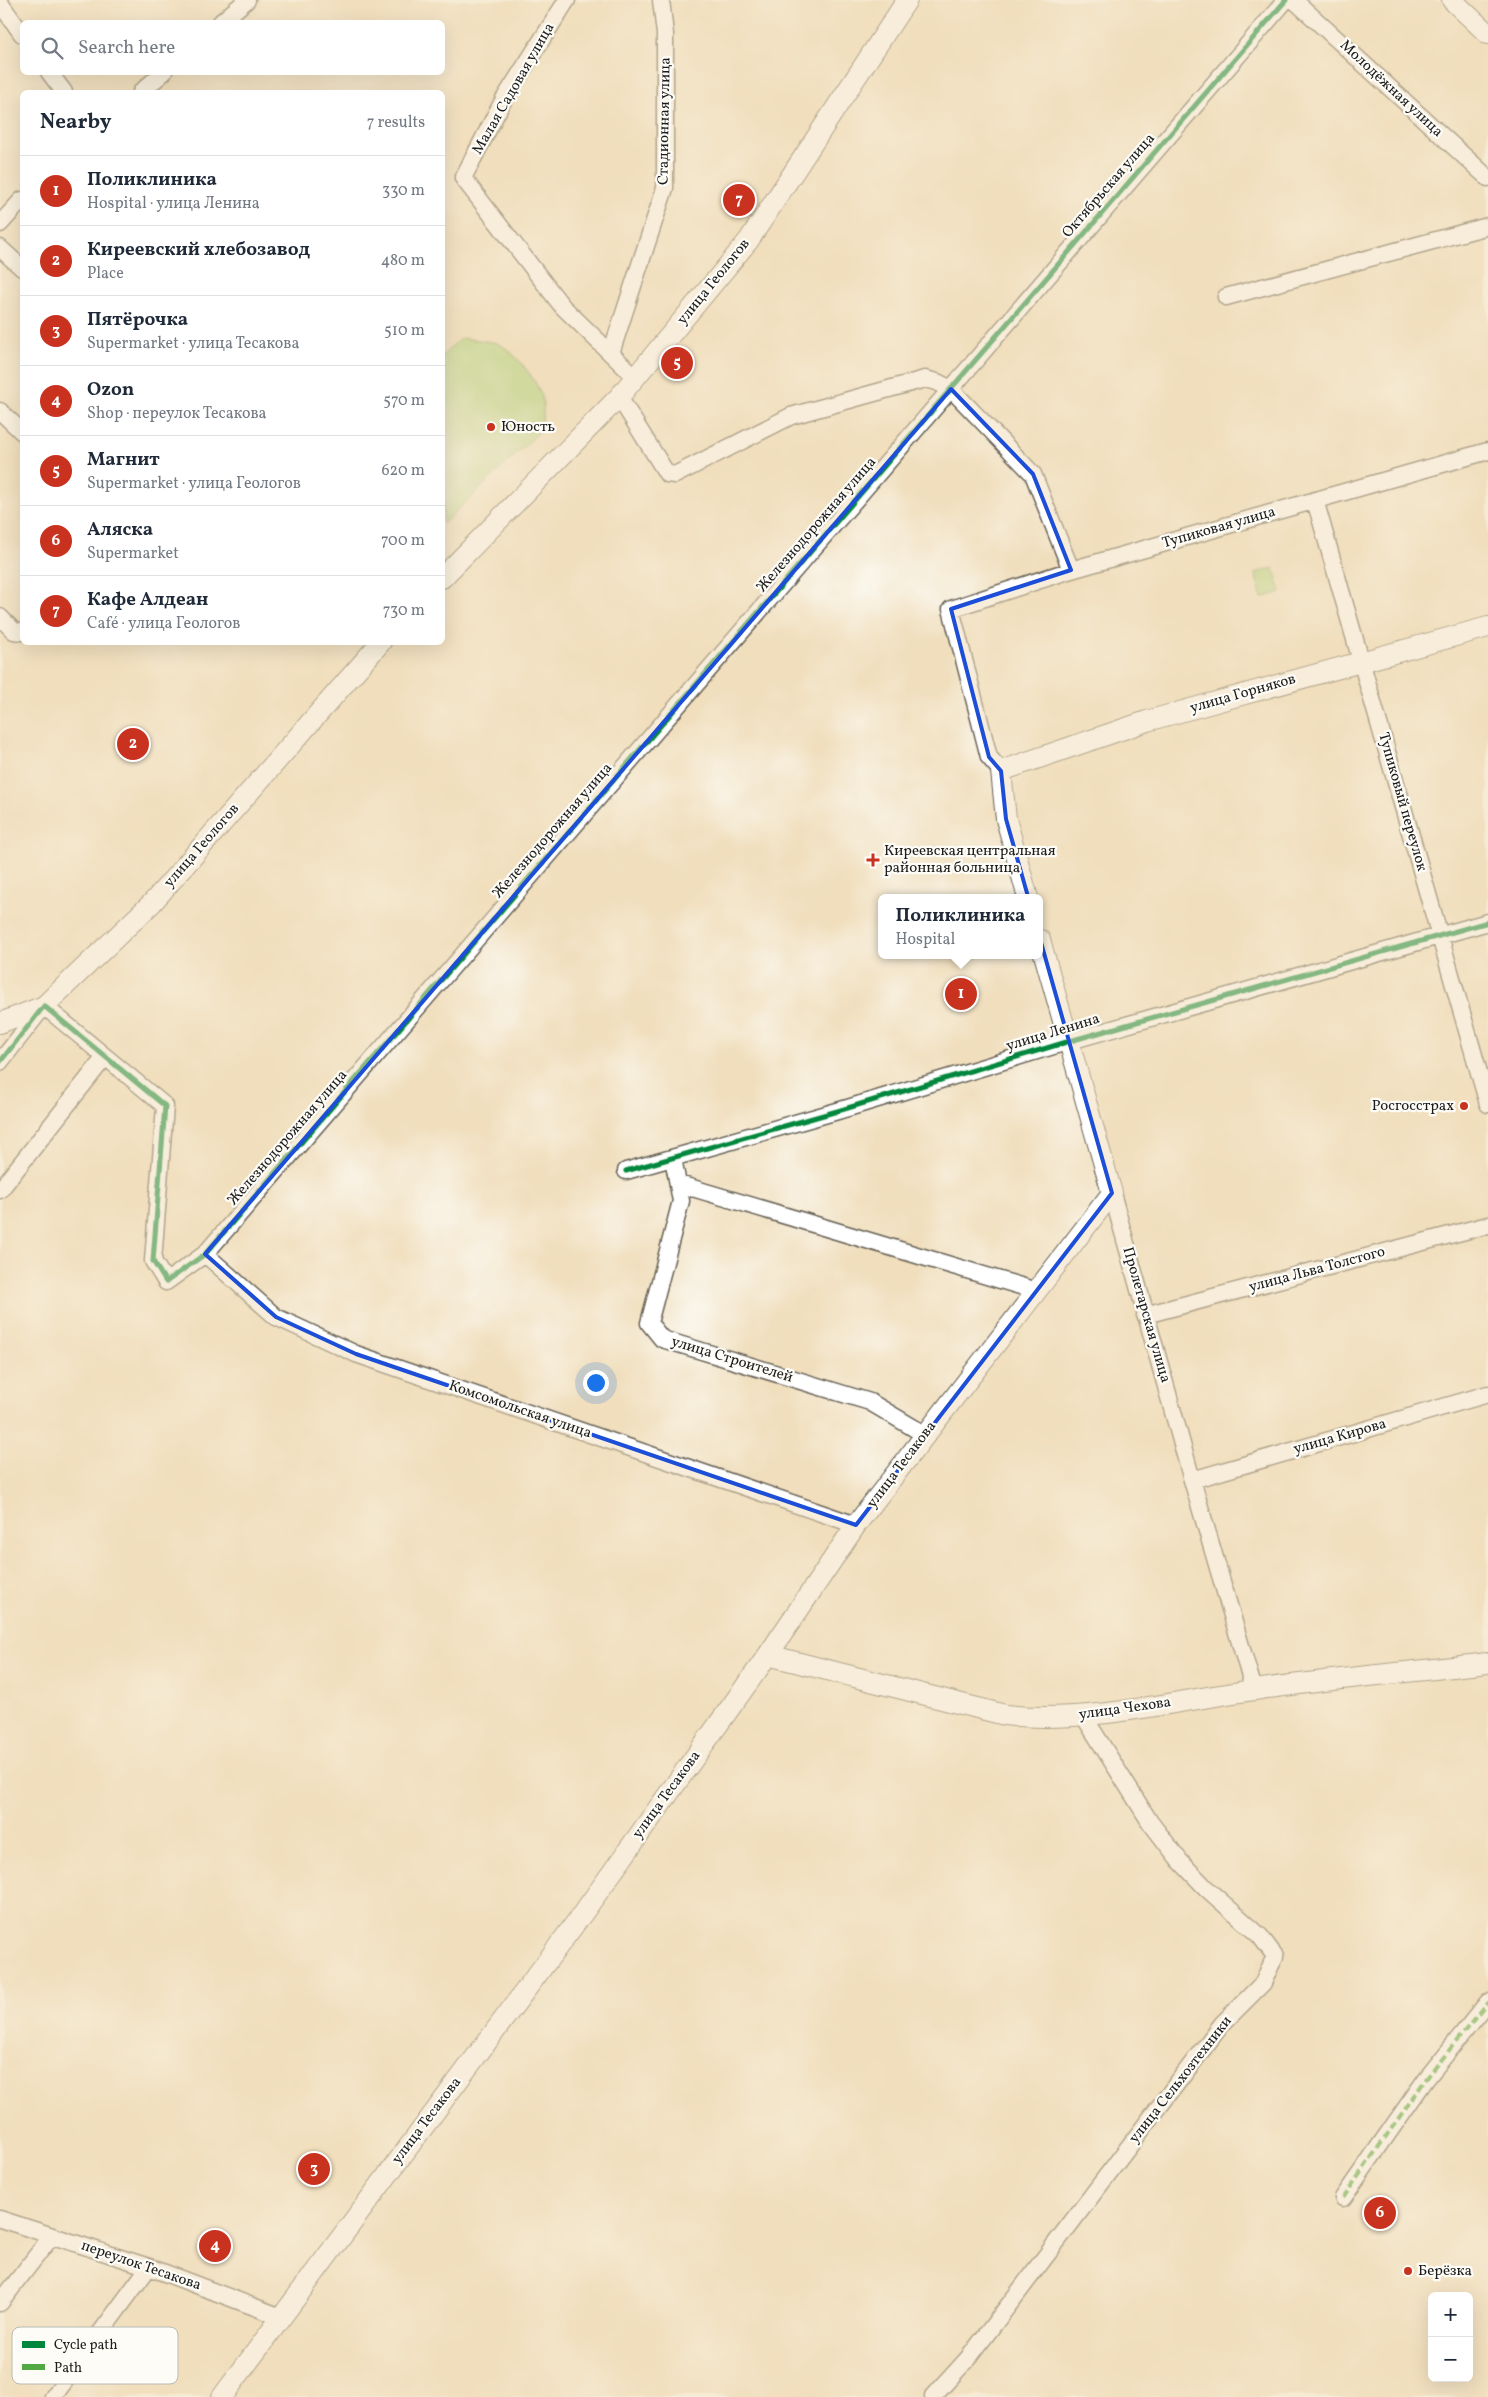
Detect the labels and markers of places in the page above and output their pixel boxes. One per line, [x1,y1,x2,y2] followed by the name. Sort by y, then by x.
[723,181,755,219] pin: 7
[661,344,693,382] pin: 5
[501,417,555,438] place label: Юность
[485,421,497,433] marker: Юность
[117,725,149,763] pin: 2
[884,841,1056,879] place label: Киреевская центральная районная больница
[866,853,880,867] marker: Киреевская центральная районная больница
[945,975,977,1013] pin: 1
[1372,1096,1454,1117] place label: Росгосстрах
[1458,1100,1470,1112] marker: Росгосстрах
[298,2150,330,2188] pin: 3
[1364,2194,1396,2232] pin: 6
[199,2227,231,2265] pin: 4
[1418,2261,1472,2282] place label: Берёзка
[1402,2265,1414,2277] marker: Берёзка

